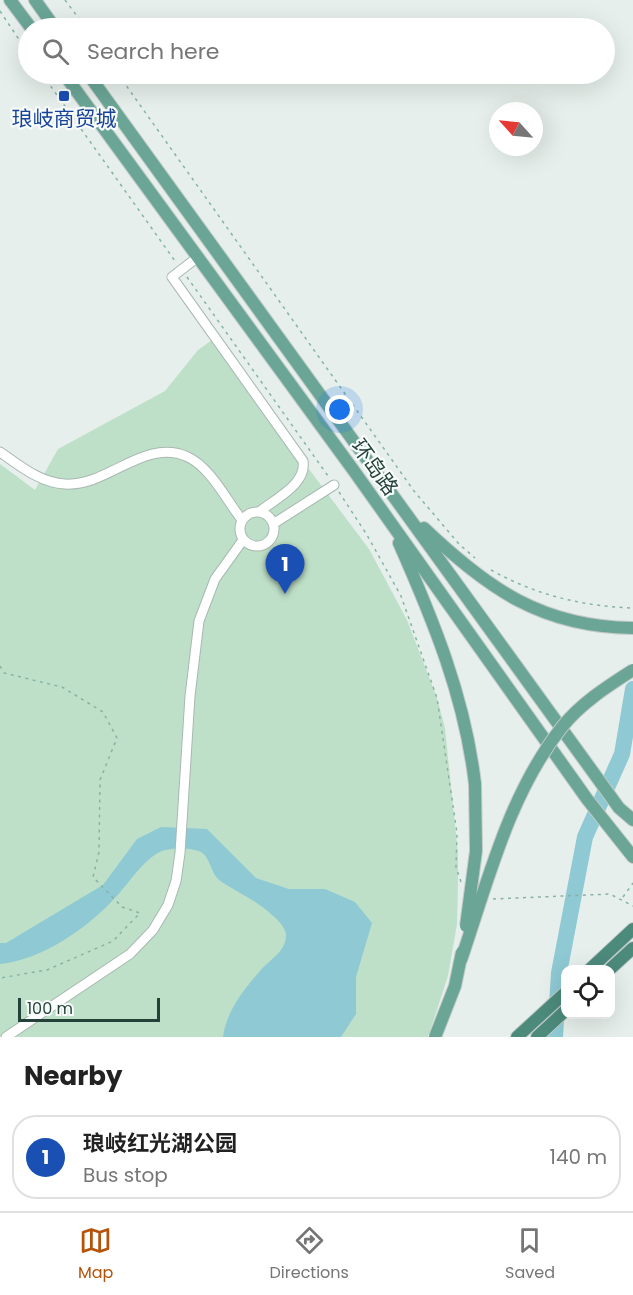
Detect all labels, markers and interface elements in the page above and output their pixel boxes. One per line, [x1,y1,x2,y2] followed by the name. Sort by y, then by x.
[18,18,615,84] search box
[39,35,72,68] icon: search
[87,36,220,67] text: Search here
[57,89,71,103] marker: 琅岐商贸城
[489,102,543,156] north arrow
[12,104,117,133] place label: 琅岐商贸城
[325,395,354,424] your location
[345,433,405,501] street label: 环岛路
[266,544,304,594] pin: 1
[561,965,615,1019] map controls
[561,965,615,1019] button: locate
[18,995,160,1022] scale bar
[27,997,73,1020] text: 100 m
[24,1058,122,1094] text: Nearby
[83,1128,237,1159] text: 琅岐红光湖公园
[42,1143,49,1171] text: 1
[550,1143,607,1171] text: 140 m
[83,1161,168,1189] text: Bus stop
[78,1224,113,1285] tab: Map
[270,1224,349,1285] tab: Directions
[505,1224,555,1285] tab: Saved

